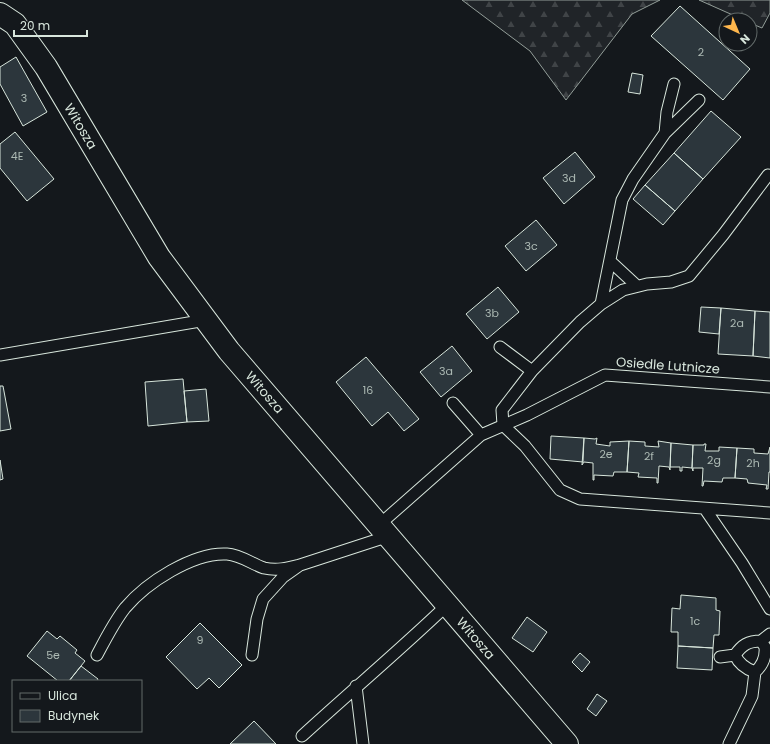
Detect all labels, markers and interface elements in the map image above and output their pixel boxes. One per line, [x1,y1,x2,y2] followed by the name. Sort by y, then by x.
[14,12,87,38] scale bar
[718,12,758,52] north arrow
[20,17,50,34] text: 20 m
[736,31,753,48] text: N
[698,44,704,60] house number: 2
[21,90,27,106] house number: 3
[59,100,102,153] street label: Witosza
[11,148,23,164] house number: 4E
[562,170,576,186] house number: 3d
[524,238,538,254] house number: 3c
[485,305,499,321] house number: 3b
[730,315,744,331] house number: 2a
[616,352,720,379] street label: Osiedle Lutnicze
[439,363,453,379] house number: 3a
[241,367,288,418] street label: Witosza
[363,382,373,398] house number: 16
[599,446,613,462] house number: 2e
[644,448,654,464] house number: 2f
[707,452,721,468] house number: 2g
[746,455,760,471] house number: 2h
[452,613,499,664] street label: Witosza
[690,613,700,629] house number: 1c
[197,632,204,648] house number: 9
[46,647,60,663] house number: 5e
[12,680,142,732] legend
[48,687,77,704] text: Ulica
[48,707,100,724] text: Budynek

